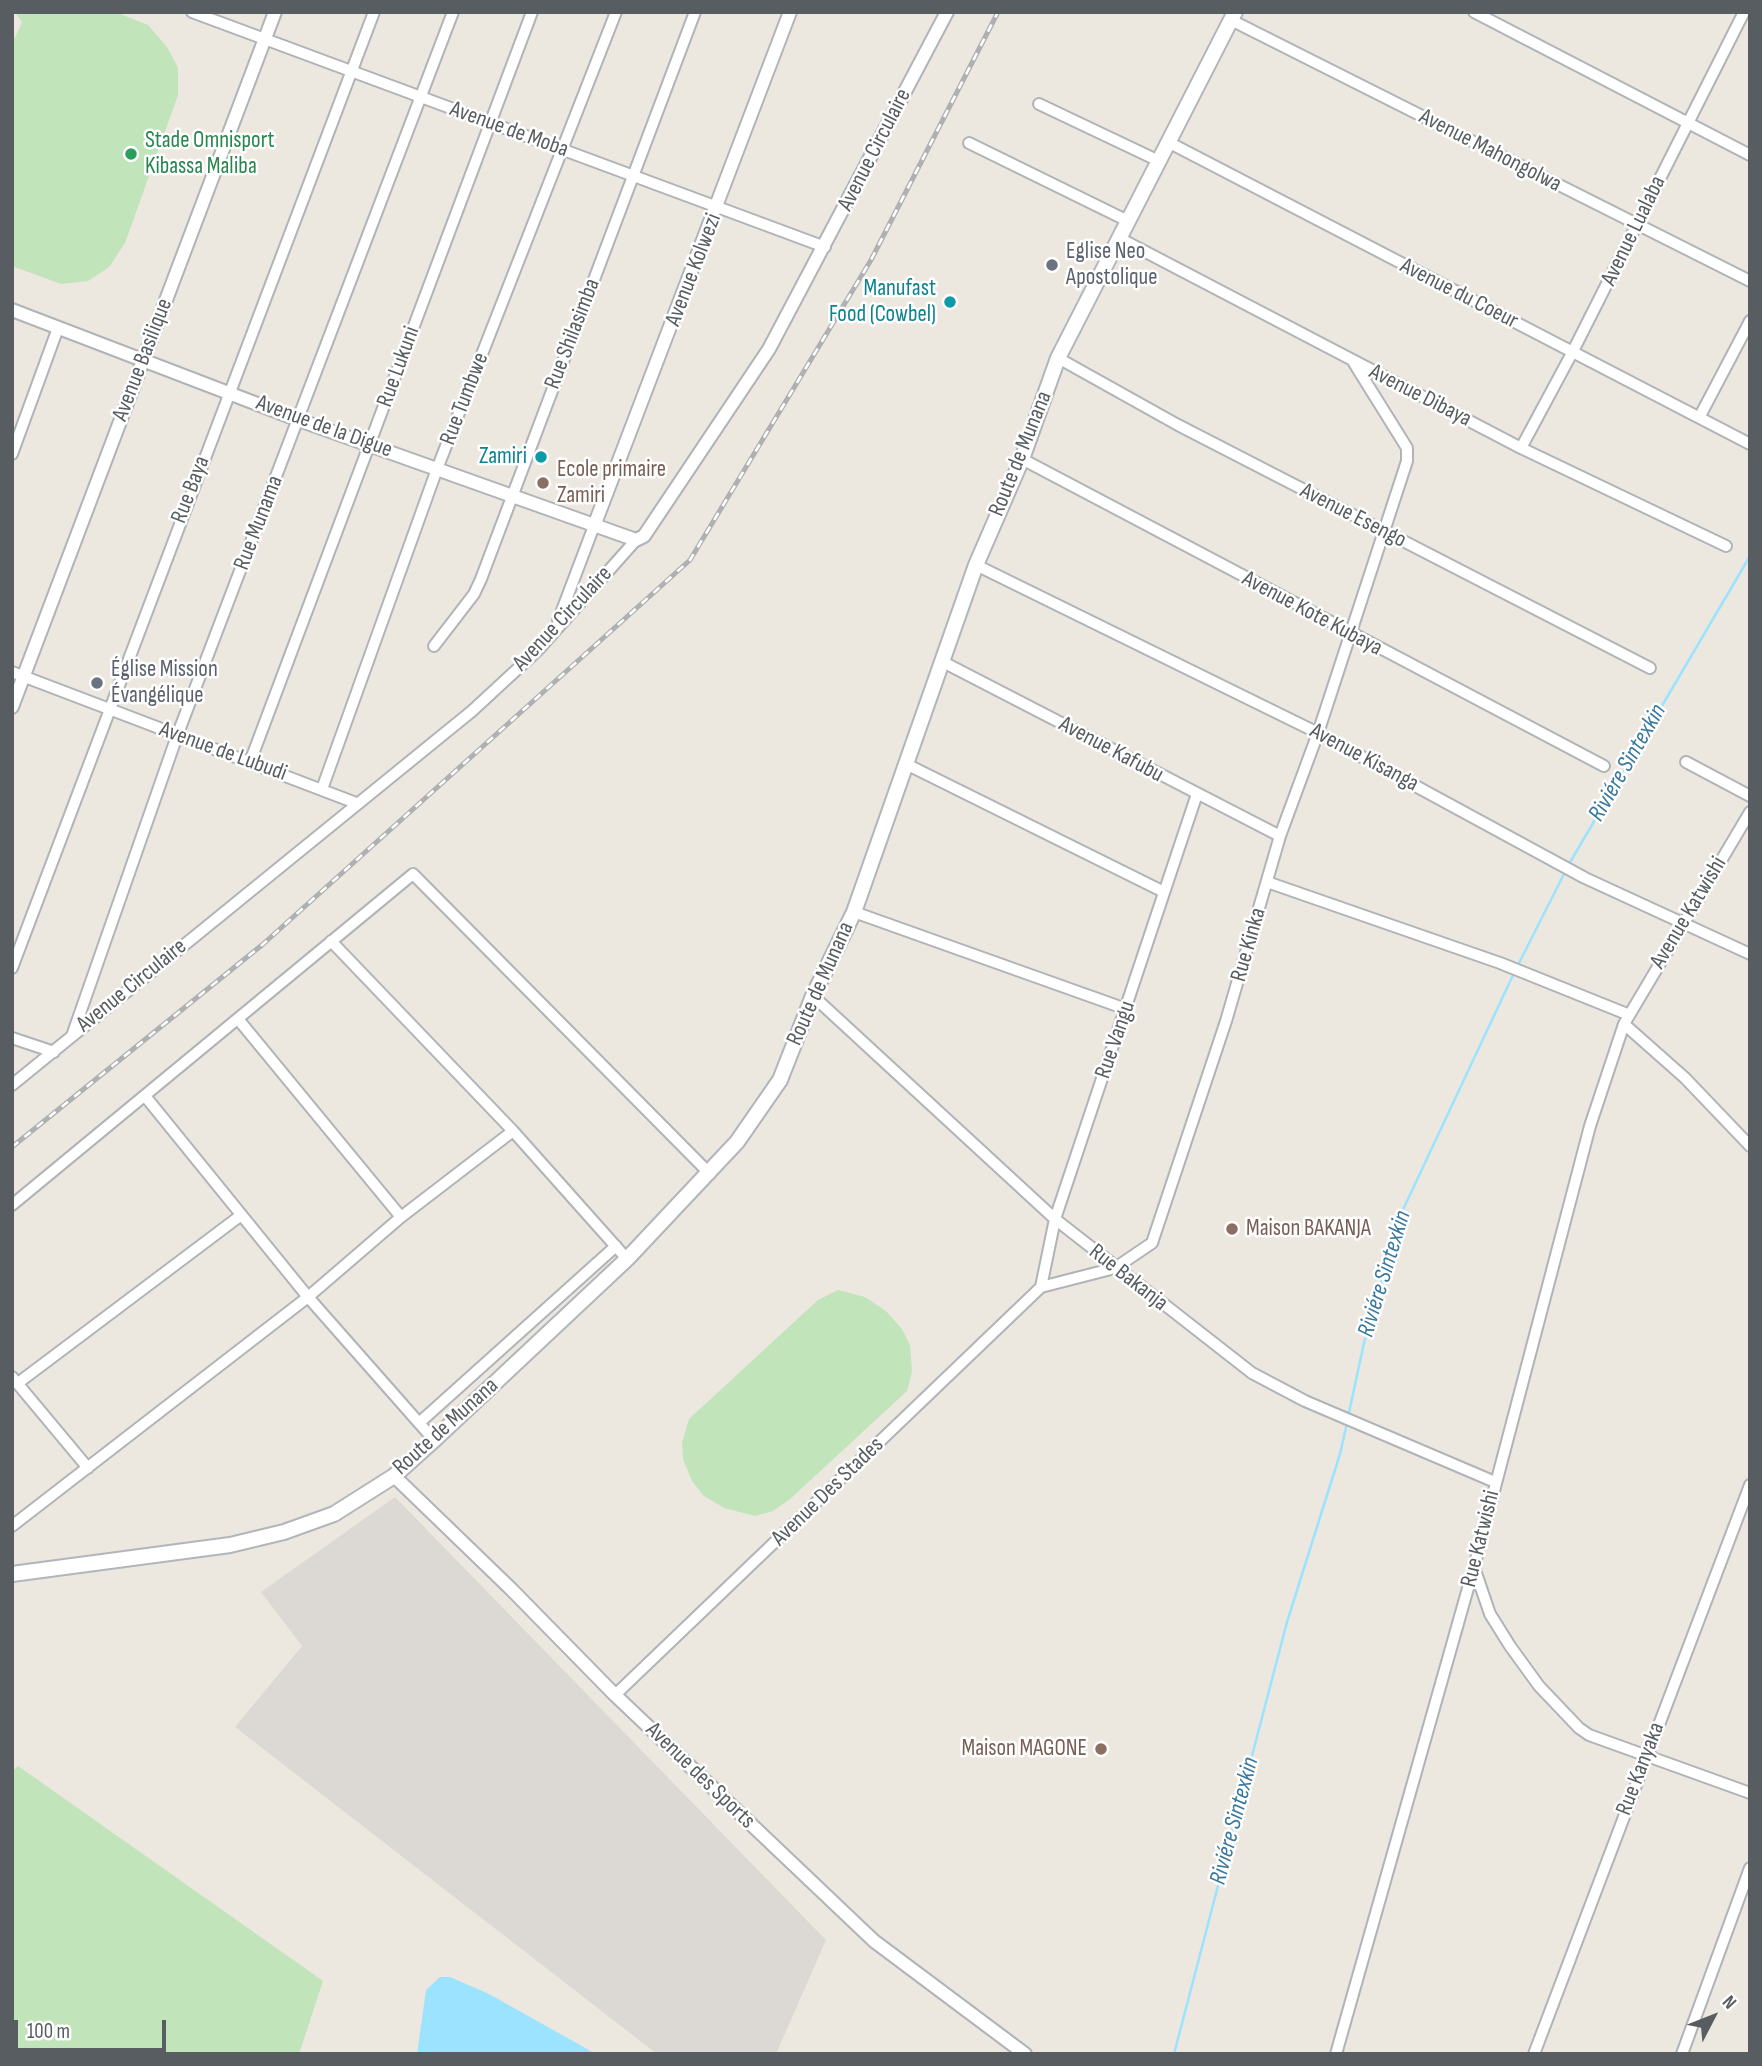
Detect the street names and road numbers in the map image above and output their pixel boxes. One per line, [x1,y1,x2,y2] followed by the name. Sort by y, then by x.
[832,84,918,216] street label: Avenue Circulaire
[446,96,572,164] street label: Avenue de Moba
[1414,103,1566,199] street label: Avenue Mahongolwa
[1596,172,1672,290] street label: Avenue Lualaba
[660,210,728,330] street label: Avenue Kolwezi
[1395,252,1523,336] street label: Avenue du Coeur
[539,275,607,393] street label: Rue Shilasimba
[107,295,179,425] street label: Avenue Basilique
[372,323,426,411] street label: Rue Lukuni
[435,349,495,449] street label: Rue Tumbwe
[1364,358,1476,434] street label: Avenue Dibaya
[983,387,1059,521] street label: Route de Munana
[252,390,396,464] street label: Avenue de la Digue
[166,453,216,527] street label: Rue Baya
[228,472,290,574] street label: Rue Munama
[1295,478,1411,554] street label: Avenue Esengo
[507,561,619,677] street label: Avenue Circulaire
[1237,566,1387,662] street label: Avenue Kote Kubaya
[1054,711,1168,789] street label: Avenue Kafubu
[156,716,290,788] street label: Avenue de Lubudi
[1305,718,1423,798] street label: Avenue Kisanga
[1645,852,1733,974] street label: Avenue Katwishi
[1225,905,1273,985] street label: Rue Kinka
[781,918,861,1050] street label: Route de Munana
[72,933,192,1039] street label: Avenue Circulaire
[1090,998,1142,1082] street label: Rue Vangu
[1083,1239,1173,1317] street label: Rue Bakanja
[388,1372,504,1482] street label: Route de Munana
[766,1432,890,1552] street label: Avenue Des Stades
[1456,1488,1506,1590] street label: Rue Katwishi
[640,1717,760,1835] street label: Avenue des Sports
[1611,1719,1671,1819] street label: Rue Kanyaka

